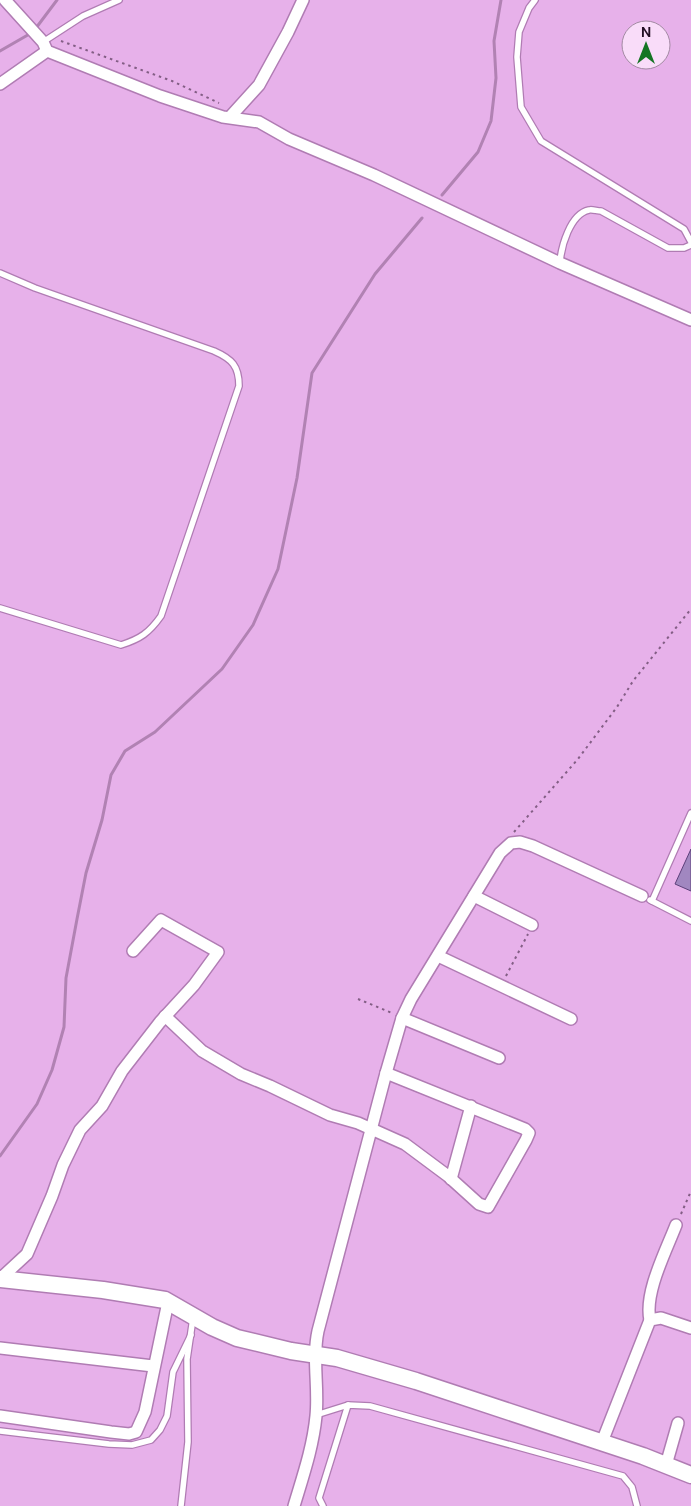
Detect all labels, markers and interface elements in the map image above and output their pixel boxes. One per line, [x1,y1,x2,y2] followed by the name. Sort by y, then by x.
[621,20,671,70] north arrow
[641,23,651,41] text: N

